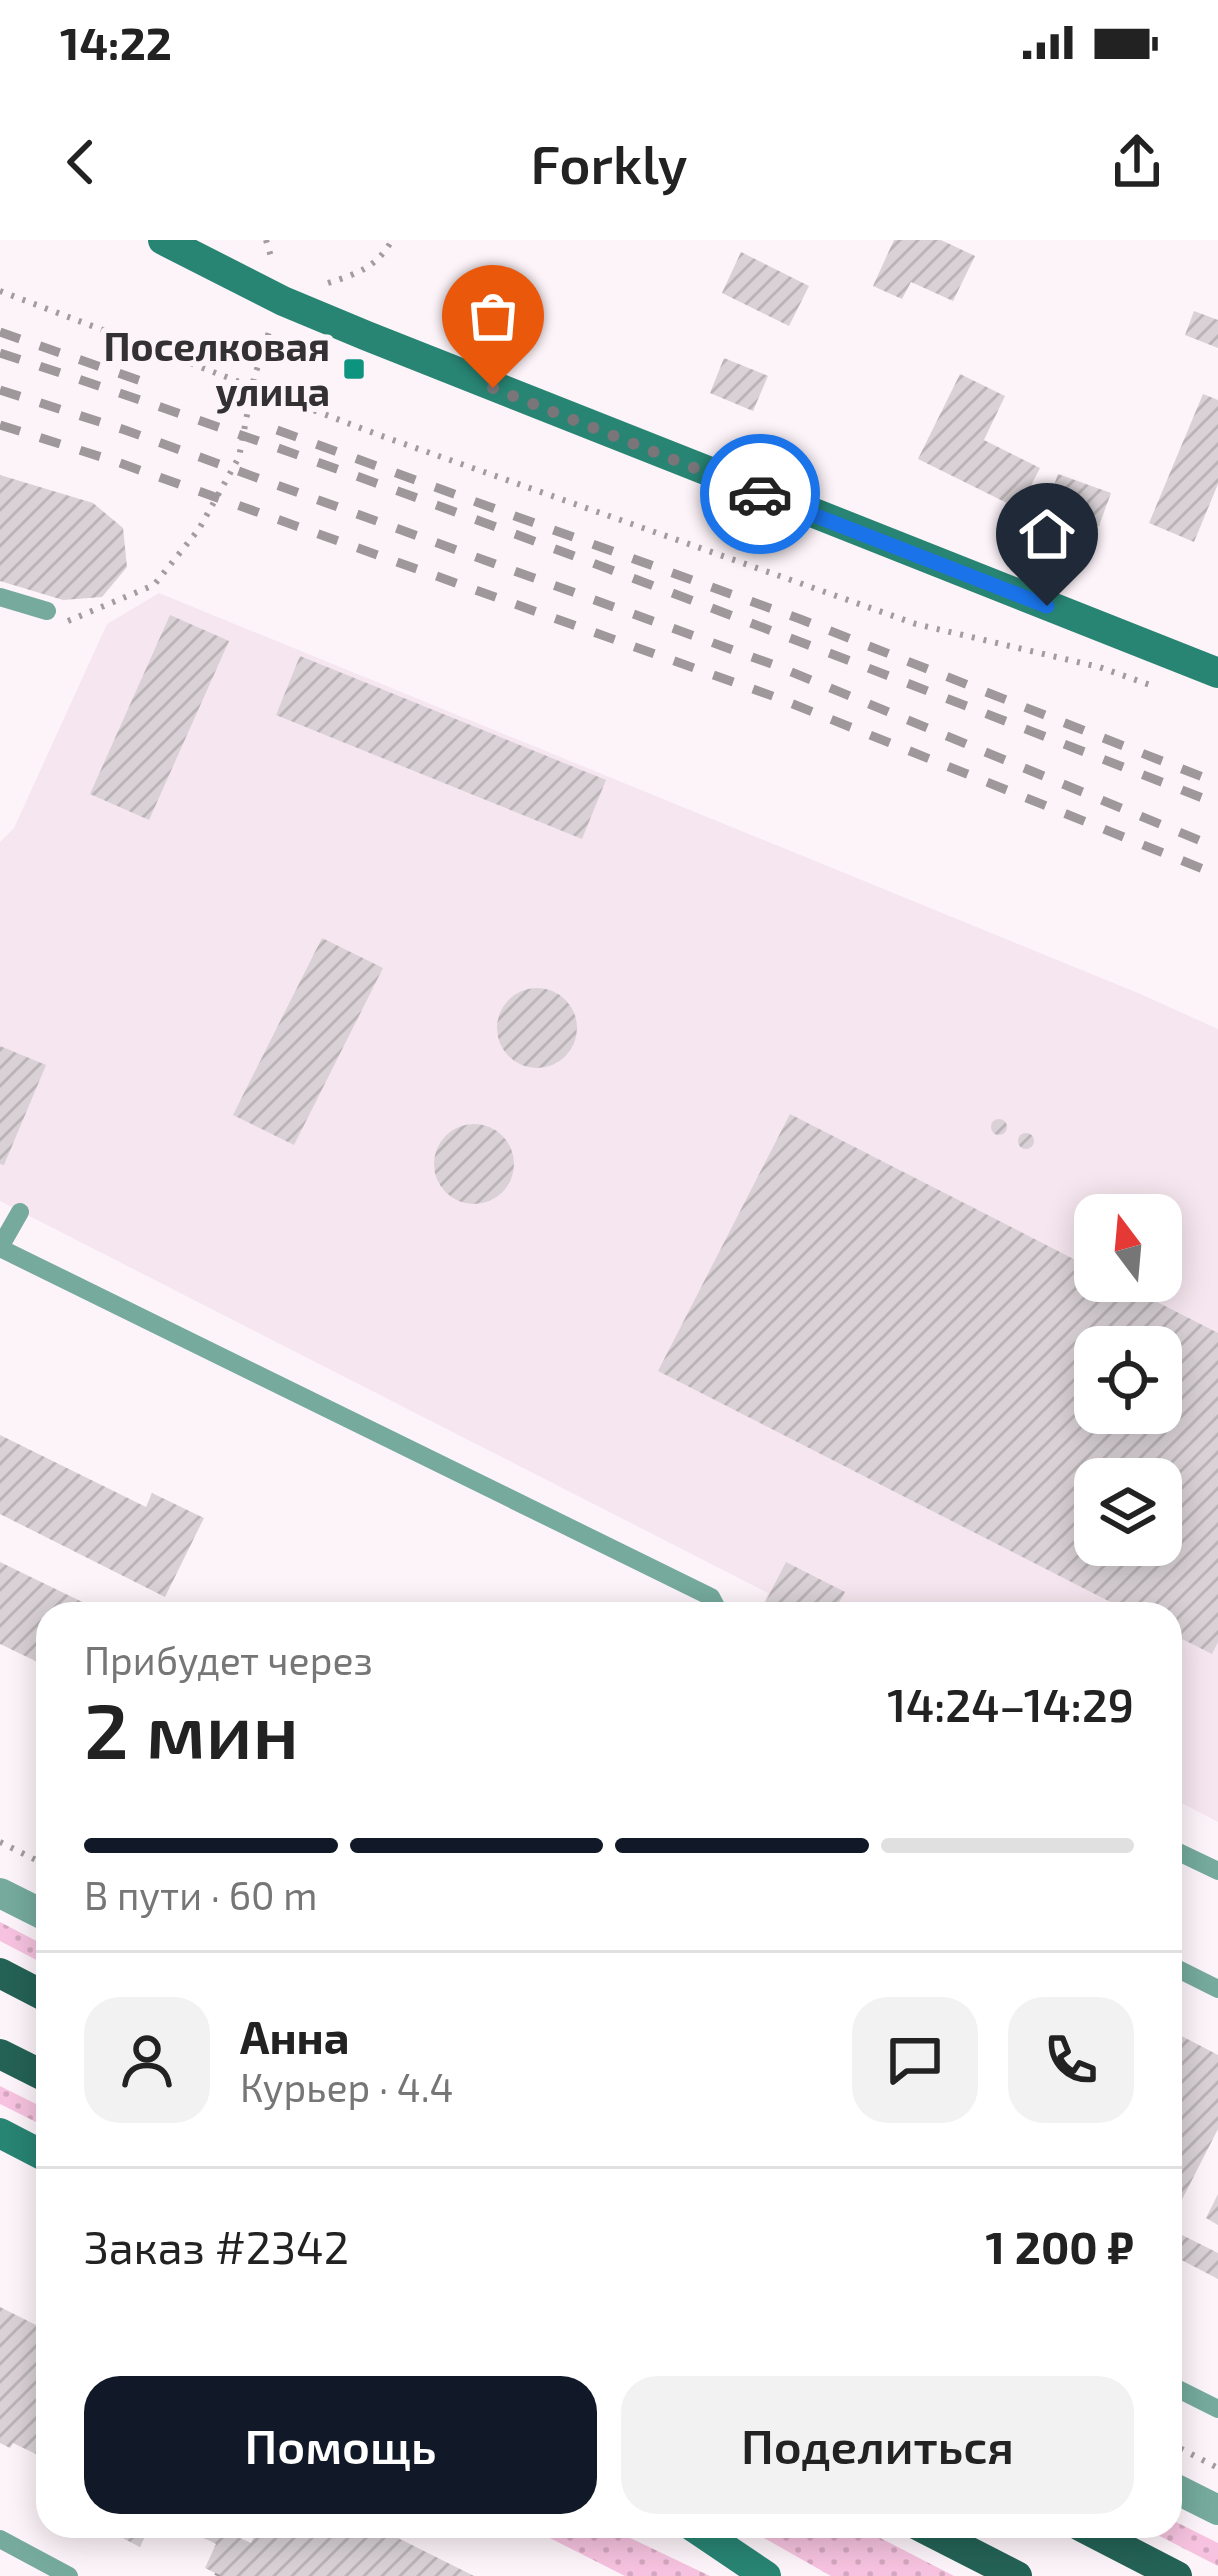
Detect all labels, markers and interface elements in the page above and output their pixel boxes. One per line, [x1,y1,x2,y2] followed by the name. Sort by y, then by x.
[60,15,172,69] text: 14:22
[48,129,114,195] icon: back
[1104,129,1170,195] icon: share
[530,130,688,195] text: Forkly
[442,265,544,388] pin
[460,283,526,349] icon: bag
[104,322,330,414] place label: Поселковая улица
[341,356,367,382] marker: Поселковая улица
[700,434,820,554] courier
[727,461,793,527] icon: car
[996,483,1098,606] pin
[1014,501,1080,567] icon: home
[1074,1194,1182,1302] north arrow
[1074,1194,1182,1566] map controls
[1074,1326,1182,1434] button: locate
[1074,1458,1182,1566] button: layers
[84,1636,373,1683] text: Прибудет через
[887,1677,1134,1731] text: 14:24–14:29
[84,1681,299,1775] text: 2 мин
[84,1871,317,1918] text: В пути · 60 m
[84,1997,210,2123] button: person
[852,1997,978,2123] button: chat
[1008,1997,1134,2123] button: phone
[240,2009,350,2063] text: Анна
[240,2063,453,2110] text: Курьер · 4.4
[84,2219,349,2273] text: Заказ #2342
[986,2219,1134,2273] text: 1 200 ₽
[84,2376,597,2514] button: Помощь
[621,2376,1134,2514] button: Поделиться

